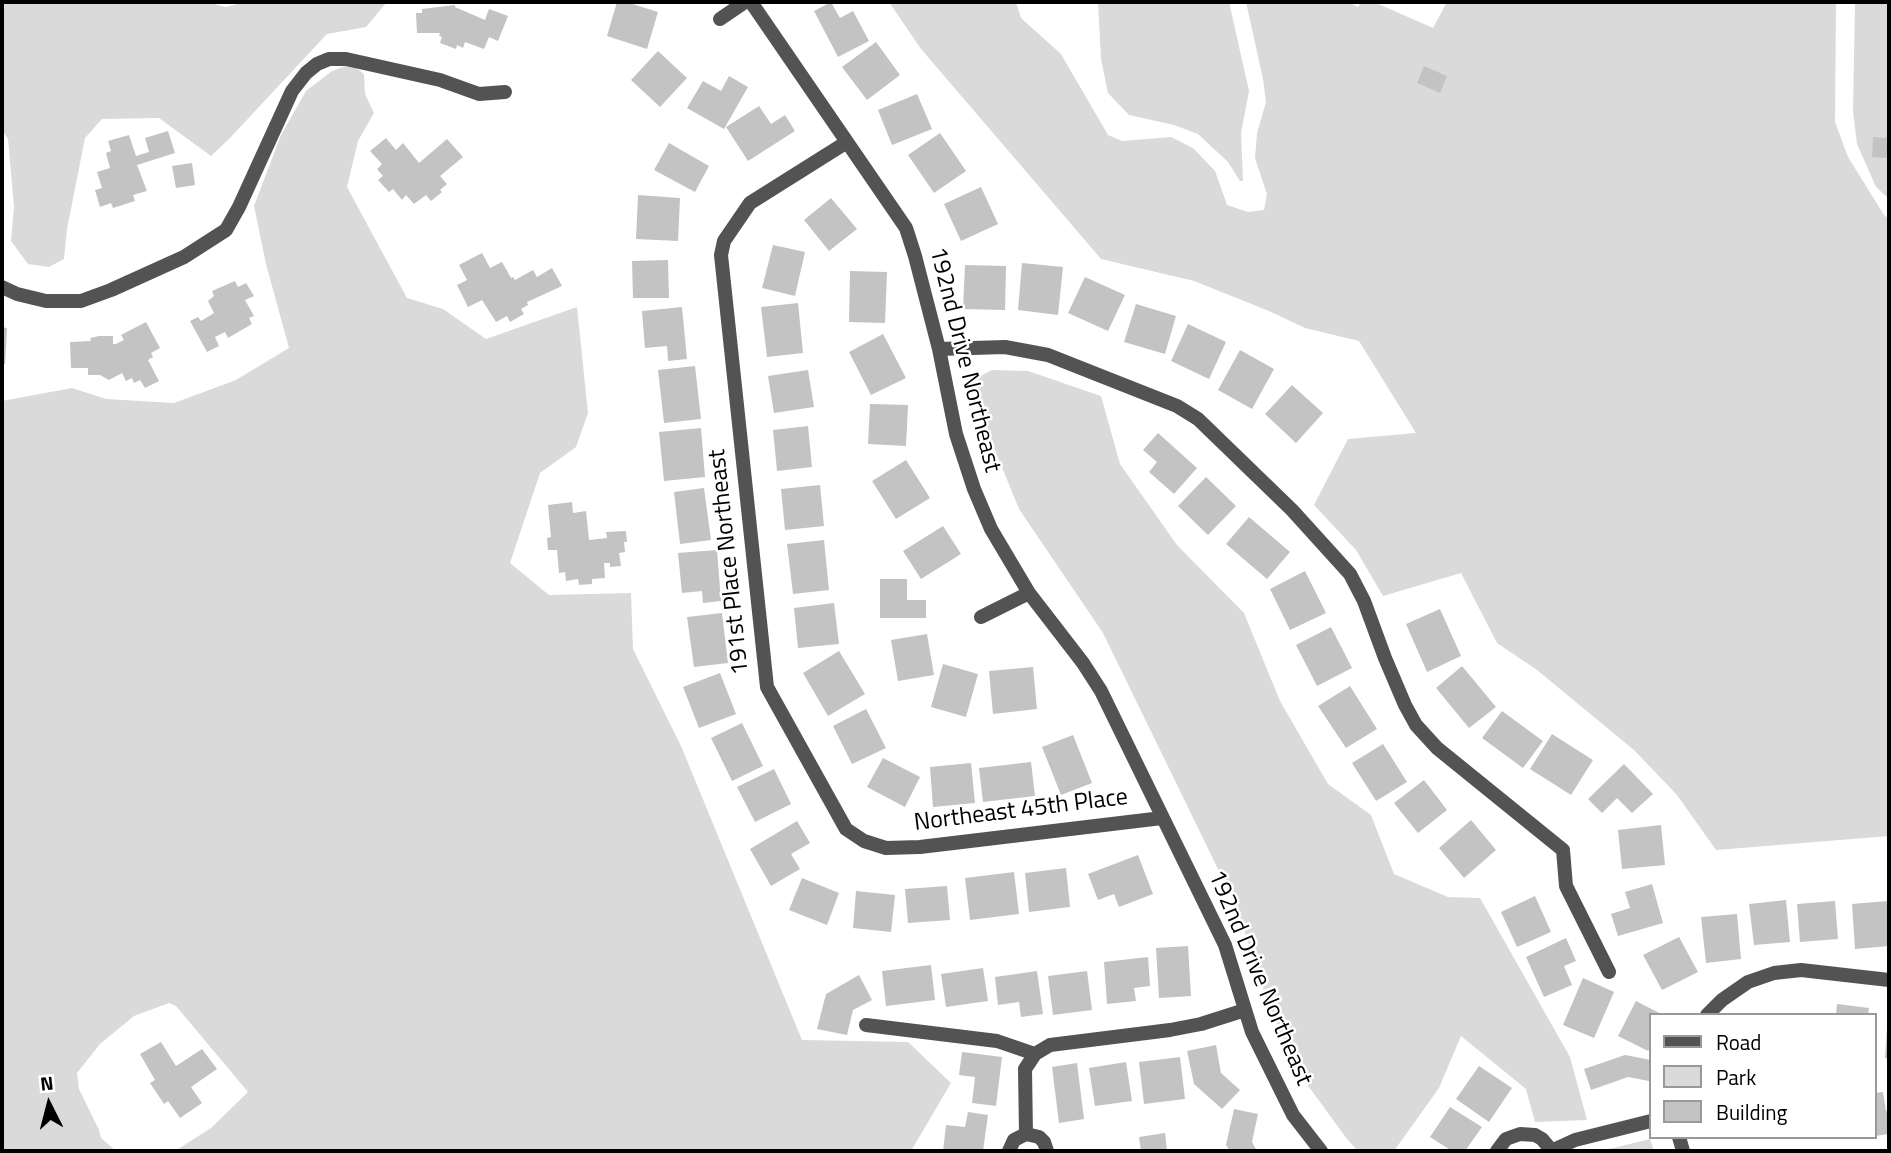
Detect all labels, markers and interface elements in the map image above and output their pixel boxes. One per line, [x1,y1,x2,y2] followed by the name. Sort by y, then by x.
[922,244,1006,476] street label: 192nd Drive Northeast
[704,448,756,676] street label: 191st Place Northeast
[912,784,1130,838] street label: Northeast 45th Place
[1201,866,1317,1090] street label: 192nd Drive Northeast
[1650,1013,1877,1139] legend
[1716,1026,1761,1058] text: Road
[1716,1061,1756,1093] text: Park
[39,1068,55,1098] text: N
[14,1069,84,1139] north arrow
[1716,1096,1787,1128] text: Building

